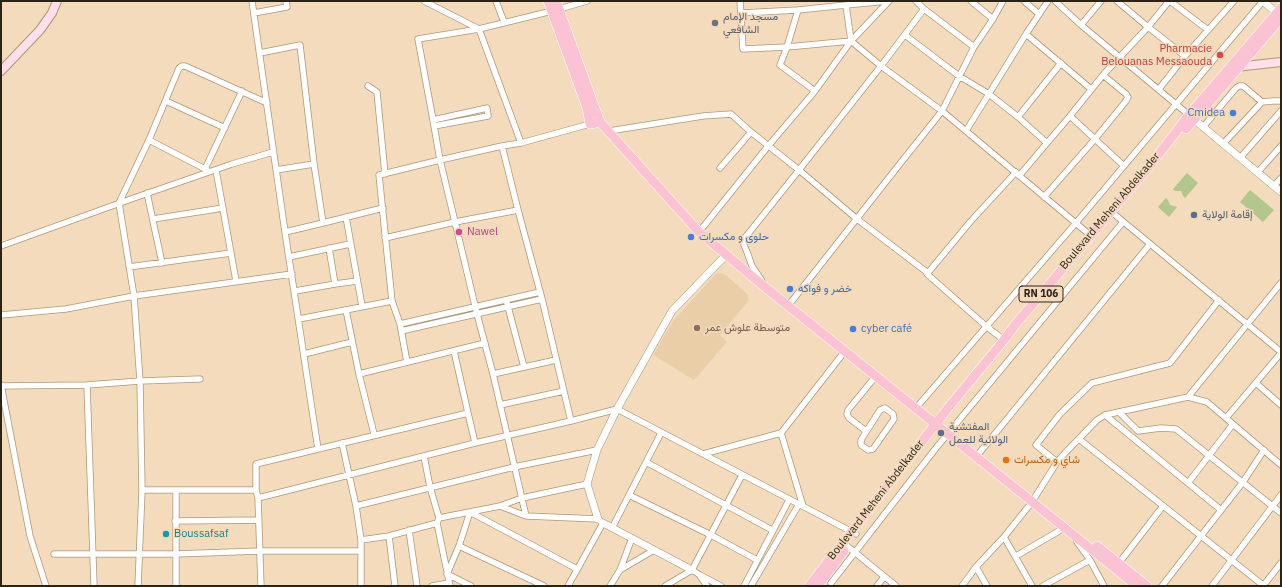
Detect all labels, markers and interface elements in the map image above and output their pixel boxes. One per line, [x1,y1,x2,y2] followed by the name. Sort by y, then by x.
[723,10,778,36] place label: مسجد الإمام الشافعي
[710,18,720,28] marker: مسجد الإمام الشافعي
[1101,42,1212,68] place label: Pharmacie Belouanas Messaouda
[1215,50,1225,60] marker: Pharmacie Belouanas Messaouda
[1188,106,1225,120] place label: Cmidea
[1228,108,1238,118] marker: Cmidea
[1057,150,1163,272] street label: Boulevard Meheni Abdelkader
[1202,208,1253,222] place label: إقامة الولاية
[1189,210,1199,220] marker: إقامة الولاية
[467,225,498,239] place label: Nawel
[454,227,464,237] marker: Nawel
[699,230,769,244] place label: حلوى و مكسرات
[686,232,696,242] marker: حلوى و مكسرات
[798,282,852,296] place label: خضر و فواكه
[785,284,795,294] marker: خضر و فواكه
[1019,286,1063,302] road number: RN 106
[705,321,790,335] place label: متوسطة علوش عمر
[861,322,912,336] place label: cyber café
[692,323,702,333] marker: متوسطة علوش عمر
[848,324,858,334] marker: cyber café
[949,420,1008,446] place label: المفتشية الولائية للعمل
[936,428,946,438] marker: المفتشية الولائية للعمل
[825,437,927,563] street label: Boulevard Meheni Abdelkader
[1014,453,1080,467] place label: شاي و مكسرات
[1001,455,1011,465] marker: شاي و مكسرات
[174,527,228,541] place label: Boussafsaf
[161,529,171,539] marker: Boussafsaf

